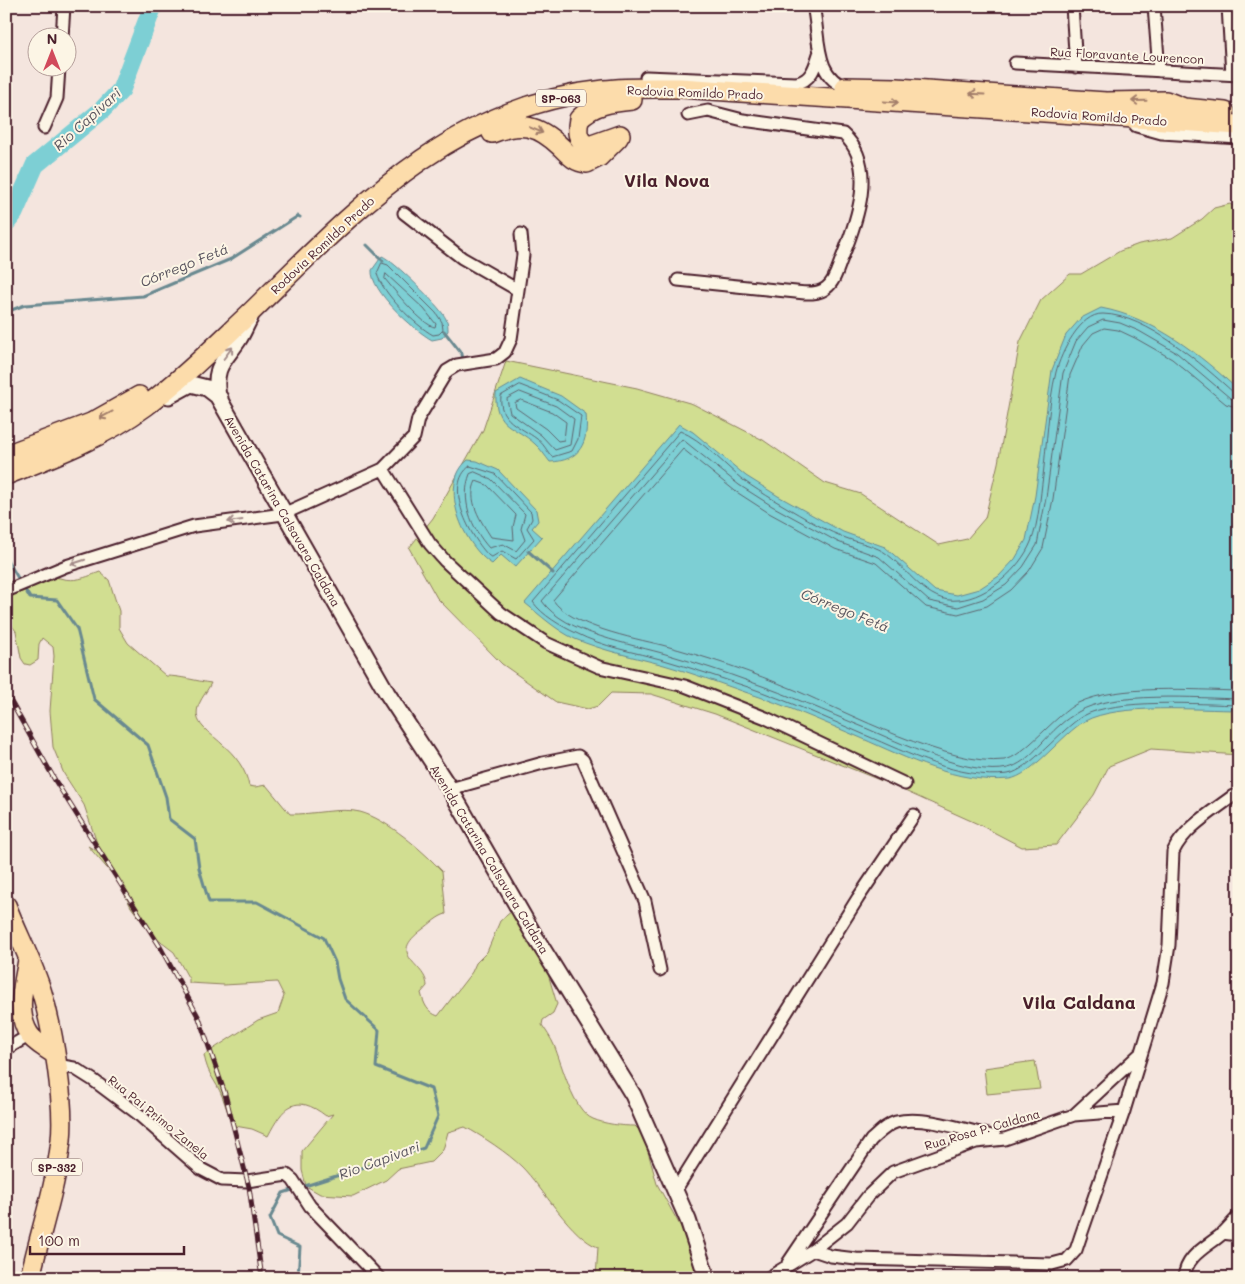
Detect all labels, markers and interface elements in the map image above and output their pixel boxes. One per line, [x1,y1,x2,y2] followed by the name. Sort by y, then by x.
[28,28,78,78] north arrow
[47,29,57,48] text: N
[1050,43,1204,67] street label: Rua Floravante Lourencon
[627,82,763,102] street label: Rodovia Romildo Prado
[49,83,126,155] water label: Rio Capivari
[969,89,985,98] one-way arrow
[536,90,586,106] road number: SP-063
[1131,97,1147,106] one-way arrow
[883,98,899,107] one-way arrow
[1031,103,1167,129] street label: Rodovia Romildo Prado
[528,125,543,135] one-way arrow
[624,168,710,192] district label: Vila Nova
[267,193,377,297] street label: Rodovia Romildo Prado
[137,239,231,291] water label: Córrego Fetá
[222,347,233,360] one-way arrow
[99,410,114,420] one-way arrow
[221,412,345,610] street label: Avenida Catarina Calsavara Caldana
[227,516,243,526] one-way arrow
[71,557,87,567] one-way arrow
[798,584,892,636] water label: Córrego Fetá
[427,761,553,957] street label: Avenida Catarina Calsavara Caldana
[1022,990,1136,1014] district label: Vila Caldana
[105,1071,213,1163] street label: Rua Pai Primo Zanela
[922,1105,1042,1153] street label: Rua Rosa P. Caldana
[336,1136,423,1183] water label: Rio Capivari
[32,1158,82,1176] road number: SP-332
[30,1224,184,1256] scale bar
[38,1230,80,1250] text: 100 m

